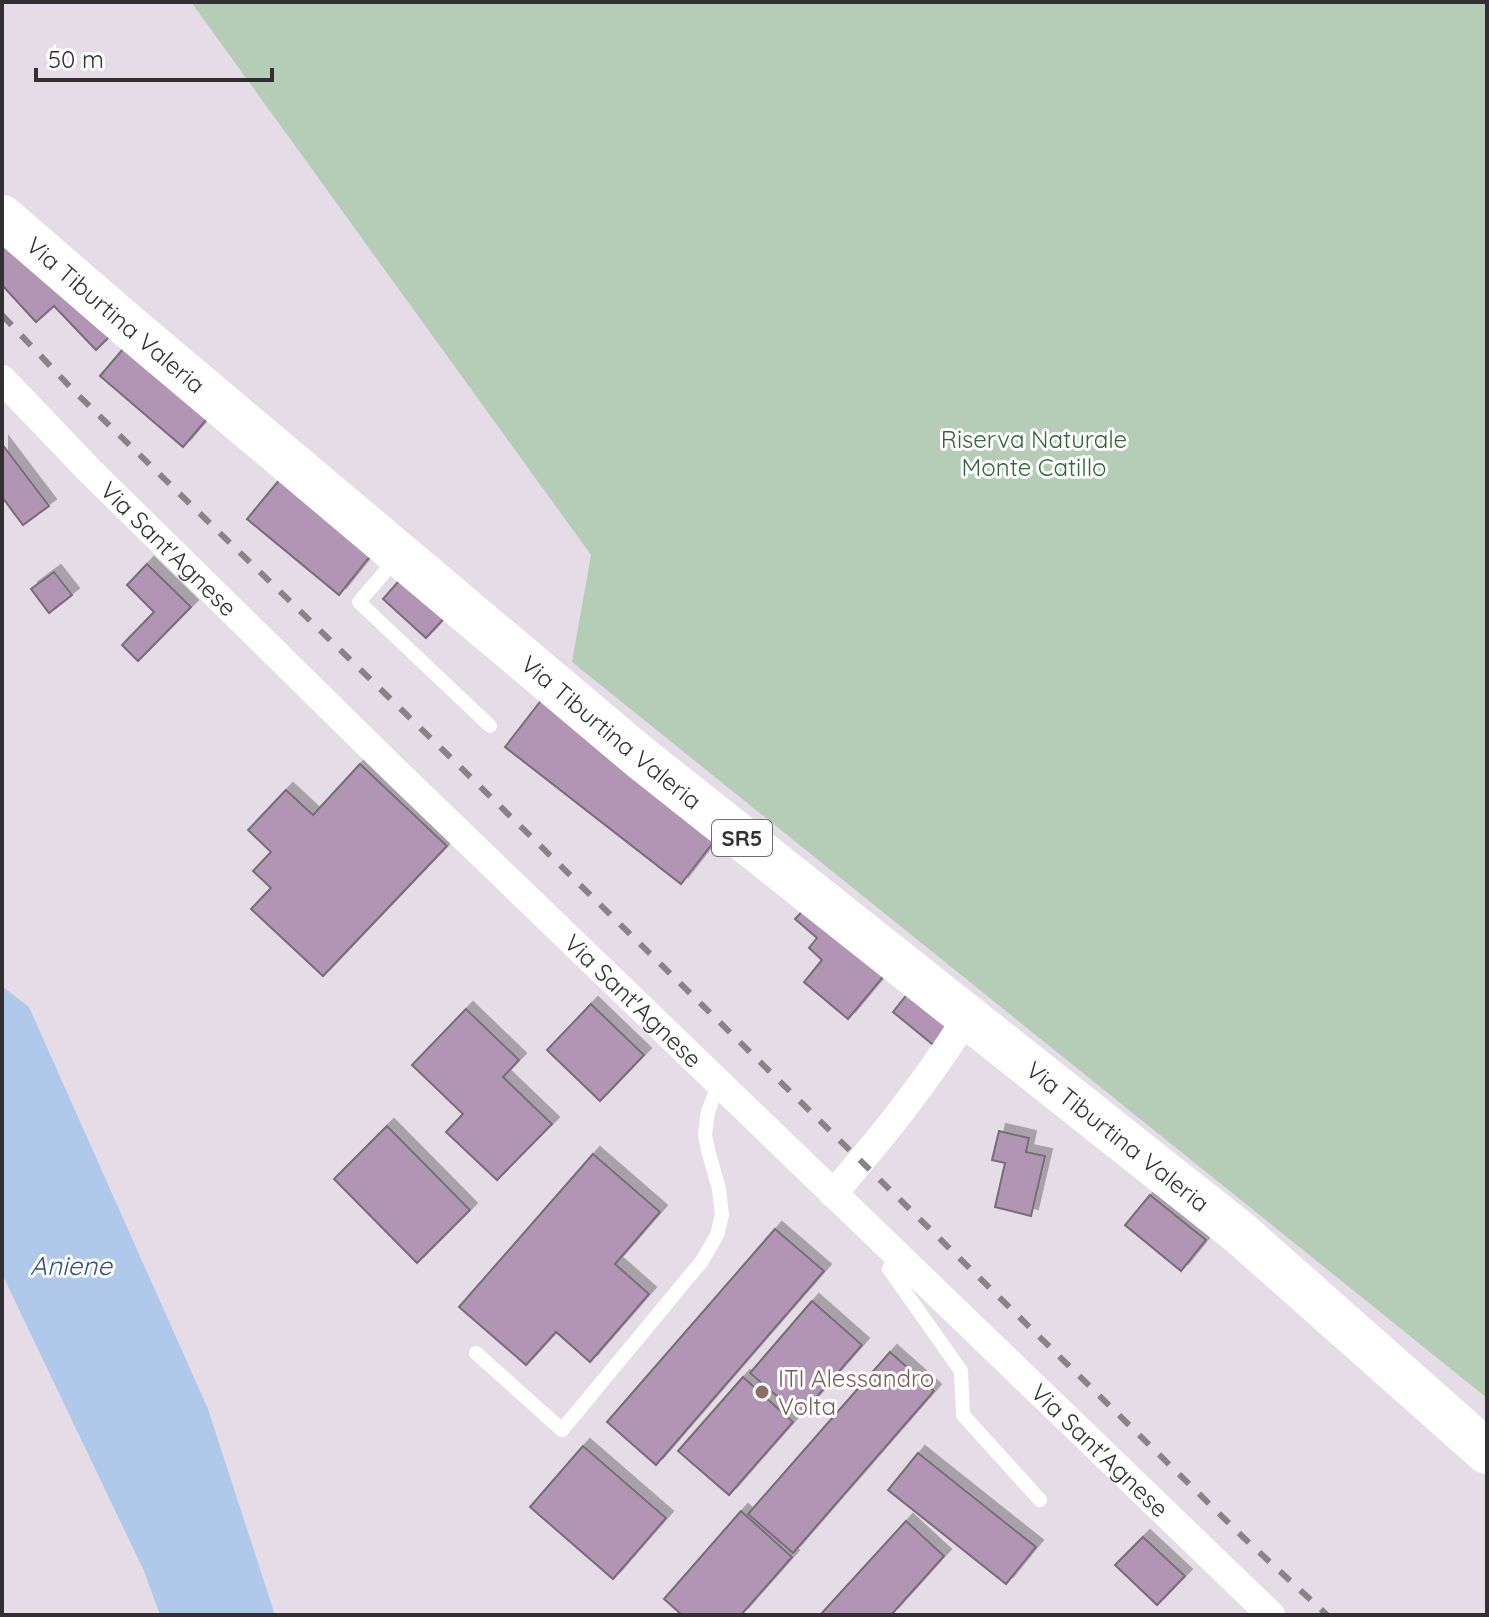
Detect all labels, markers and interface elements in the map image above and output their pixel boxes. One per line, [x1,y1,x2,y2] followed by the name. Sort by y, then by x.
[36,32,272,82] scale bar
[48,44,104,74] text: 50 m
[20,230,211,399] street label: Via Tiburtina Valeria
[941,424,1127,482] park label: Riserva Naturale Monte Catillo
[94,475,244,622] street label: Via Sant'Agnese
[515,649,708,815] street label: Via Tiburtina Valeria
[712,820,772,856] road number: SR5
[558,927,708,1074] street label: Via Sant'Agnese
[1020,1054,1216,1218] street label: Via Tiburtina Valeria
[30,1249,113,1282] water label: Aniene
[778,1363,934,1421] place label: ITI Alessandro Volta
[1025,1377,1175,1523] street label: Via Sant'Agnese
[753,1383,771,1401] marker: ITI Alessandro Volta

